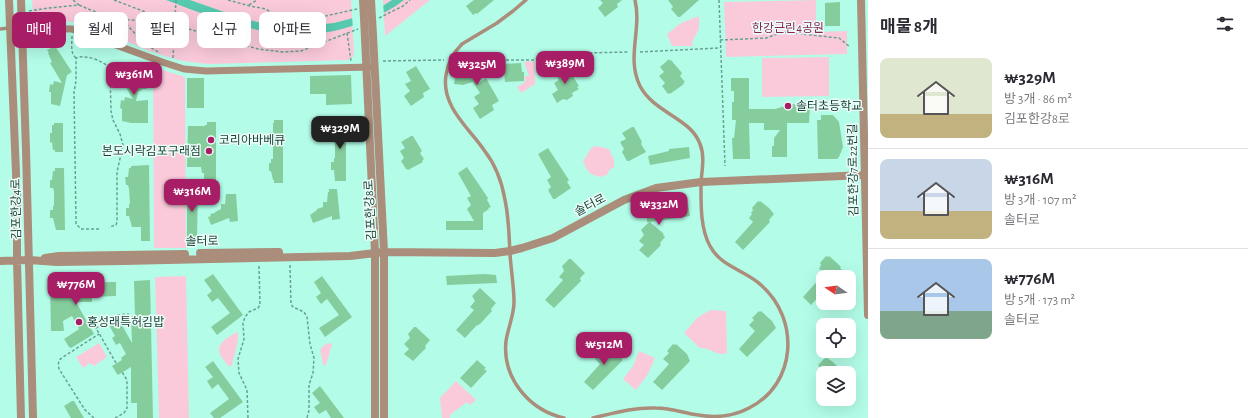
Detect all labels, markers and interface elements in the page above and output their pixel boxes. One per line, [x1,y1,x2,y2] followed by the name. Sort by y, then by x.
[12,12,66,48] chip: 매매
[74,12,128,48] chip: 월세
[136,12,189,48] chip: 필터
[197,12,251,48] chip: 신규
[259,12,326,48] chip: 아파트
[1214,13,1236,35] icon: filters
[880,18,938,35] text: 매물 8개
[752,22,824,34] park label: 한강근린4공원
[537,51,593,85] pin: ₩389M
[449,52,505,86] pin: ₩325M
[545,57,585,70] text: ₩389M
[458,58,496,71] text: ₩325M
[106,62,162,96] pin: ₩361M
[115,68,153,81] text: ₩361M
[1004,69,1056,86] text: ₩329M
[912,74,960,122] icon: home
[1004,93,1072,106] text: 방 3개 · 86 m²
[796,99,862,112] place label: 솔터초등학교
[783,101,793,111] marker: 솔터초등학교
[1004,113,1070,126] text: 김포한강8로
[312,116,368,150] pin: ₩329M
[320,122,360,135] text: ₩329M
[846,123,860,217] street label: 김포한강7로22번길
[219,134,285,146] place label: 코리아바베큐
[206,135,216,145] marker: 코리아바베큐
[102,145,201,157] place label: 본도시락김포구래점
[204,146,214,156] marker: 본도시락김포구래점
[1004,170,1054,187] text: ₩316M
[912,175,960,223] icon: home
[9,178,23,240] street label: 김포한강4로
[164,179,220,213] pin: ₩316M
[362,179,378,241] street label: 김포한강8로
[173,185,211,198] text: ₩316M
[573,192,607,218] street label: 솔터로
[631,192,687,226] pin: ₩332M
[1004,194,1077,207] text: 방 3개 · 107 m²
[640,198,678,211] text: ₩332M
[1004,214,1040,227] text: 솔터로
[185,235,219,247] street label: 솔터로
[816,270,856,310] north arrow
[816,270,856,406] map controls
[1004,270,1055,287] text: ₩776M
[48,272,104,306] pin: ₩776M
[912,275,960,323] icon: home
[56,278,96,291] text: ₩776M
[1004,294,1075,307] text: 방 5개 · 173 m²
[1004,314,1040,327] text: 솔터로
[87,316,164,328] place label: 홍성래특허김밥
[74,317,84,327] marker: 홍성래특허김밥
[816,318,856,358] button: locate
[576,332,632,366] pin: ₩512M
[585,338,623,351] text: ₩512M
[816,366,856,406] button: layers

